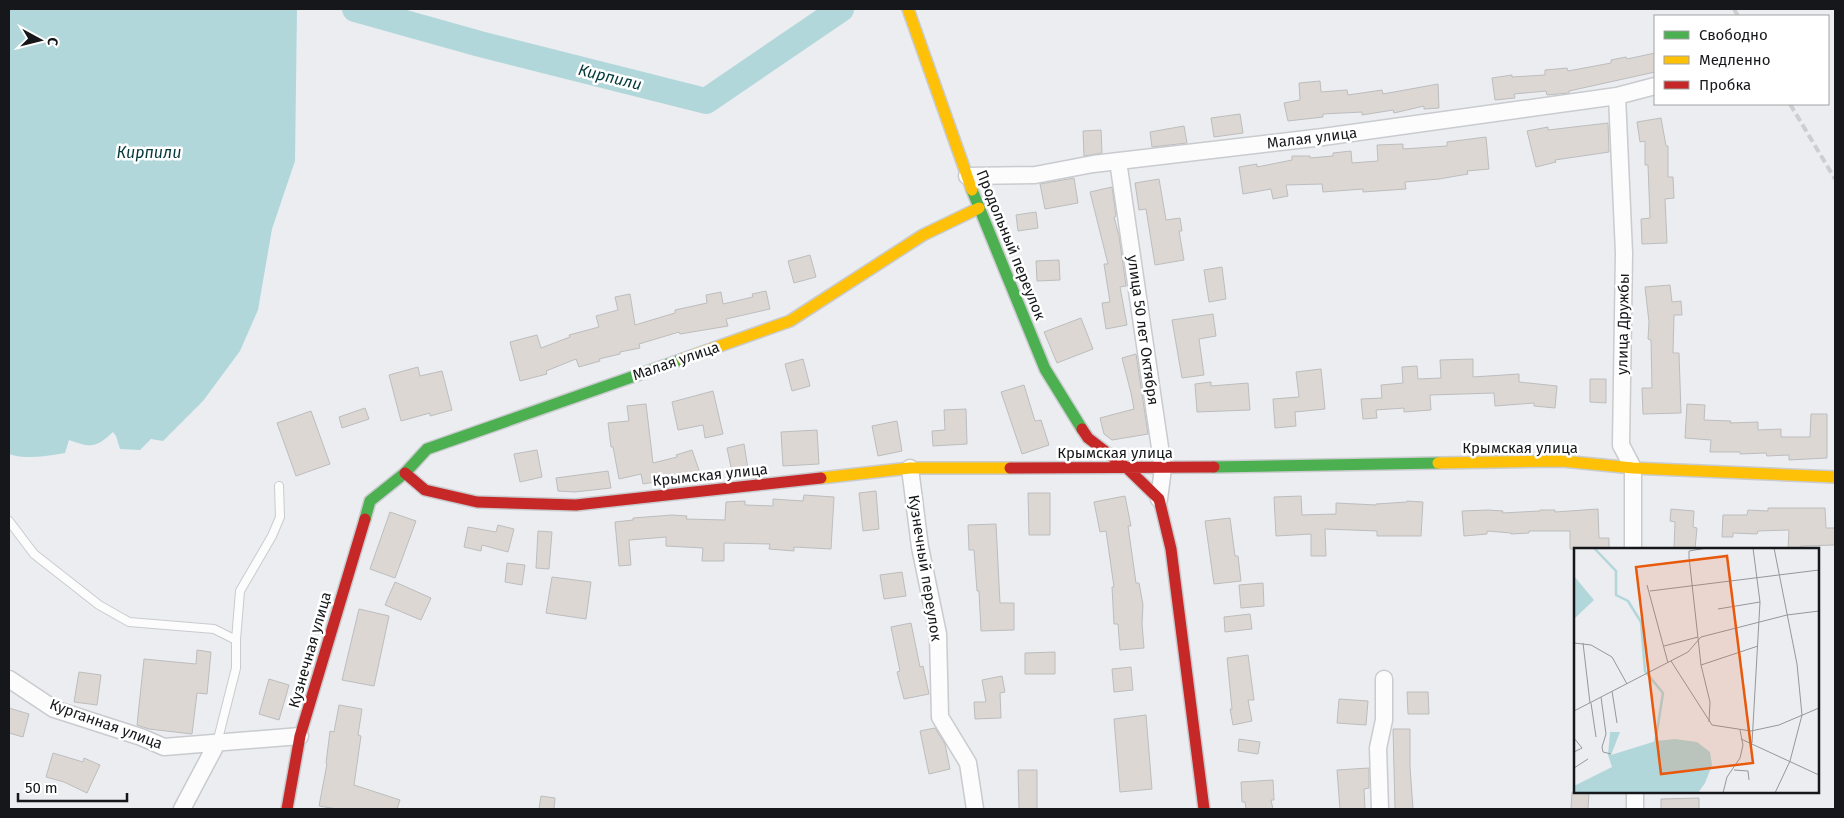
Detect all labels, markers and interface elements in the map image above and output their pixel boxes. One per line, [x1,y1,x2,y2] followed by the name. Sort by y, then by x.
[15,15,65,65] north arrow
[1654,15,1829,105] legend
[1699,26,1768,44] text: Свободно
[43,36,61,47] text: С
[1699,51,1771,69] text: Медленно
[576,60,644,94] water label: Кирпили
[1699,76,1751,94] text: Пробка
[1266,124,1358,152] street label: Малая улица
[117,143,181,162] water label: Кирпили
[973,167,1049,323] street label: Продольный переулок
[1124,254,1162,406] street label: улица 50 лет Октября
[1613,273,1633,375] street label: улица Дружбы
[630,338,722,384] street label: Малая улица
[1462,439,1578,457] street label: Крымская улица
[1057,444,1173,462] street label: Крымская улица
[652,460,768,490] street label: Крымская улица
[905,493,946,643] street label: Кузнечный переулок
[1574,548,1819,793] inset map
[285,590,335,710] street label: Кузнечная улица
[47,695,165,753] street label: Курганная улица
[18,770,126,802] scale bar
[25,779,58,797] text: 50 m

